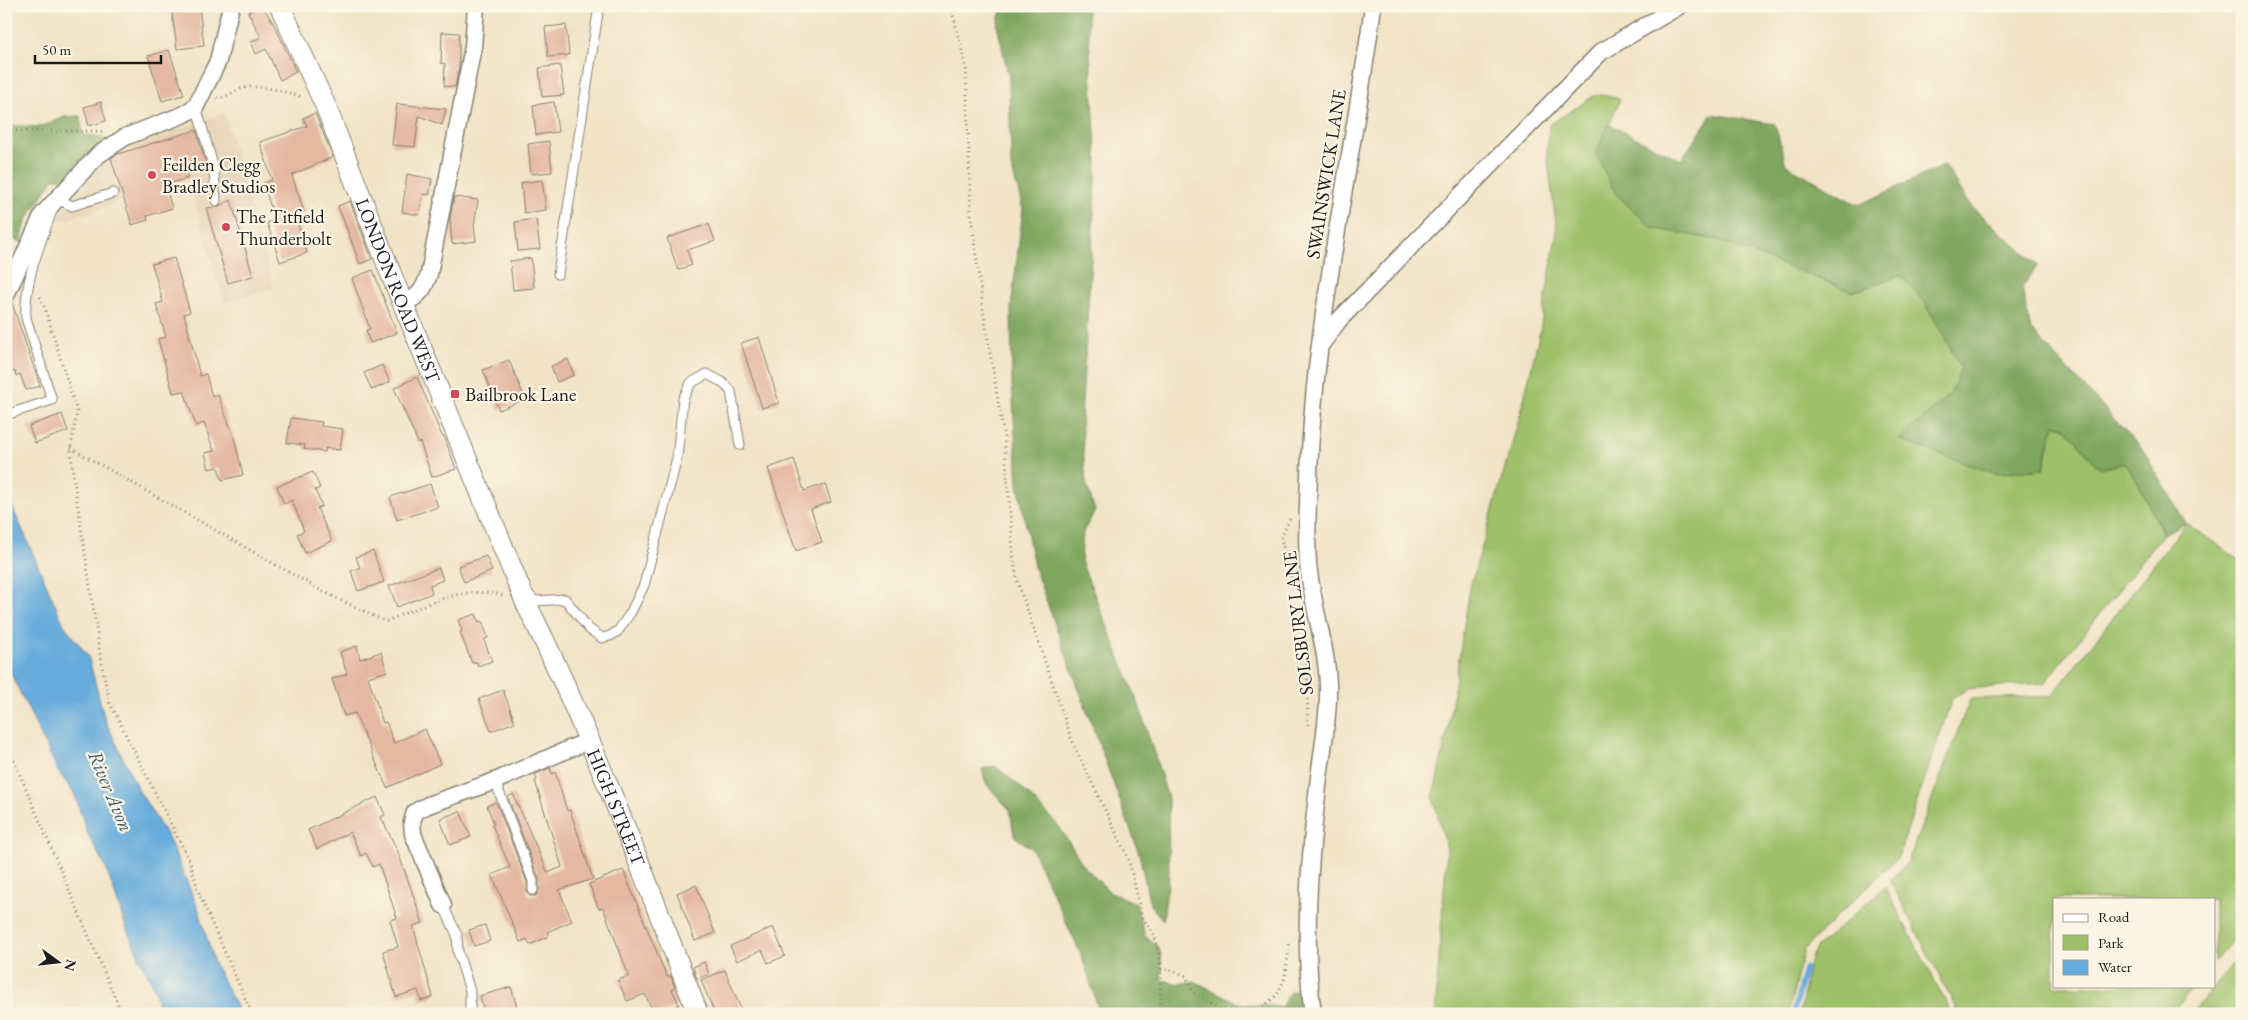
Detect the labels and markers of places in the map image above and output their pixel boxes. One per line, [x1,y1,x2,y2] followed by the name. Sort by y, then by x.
[162,152,275,199] place label: Feilden Clegg Bradley Studios
[146,169,158,181] marker: Feilden Clegg Bradley Studios
[236,204,331,251] place label: The Titfield Thunderbolt
[220,221,232,233] marker: The Titfield Thunderbolt
[465,382,576,407] place label: Bailbrook Lane
[449,388,461,400] marker: Bailbrook Lane

